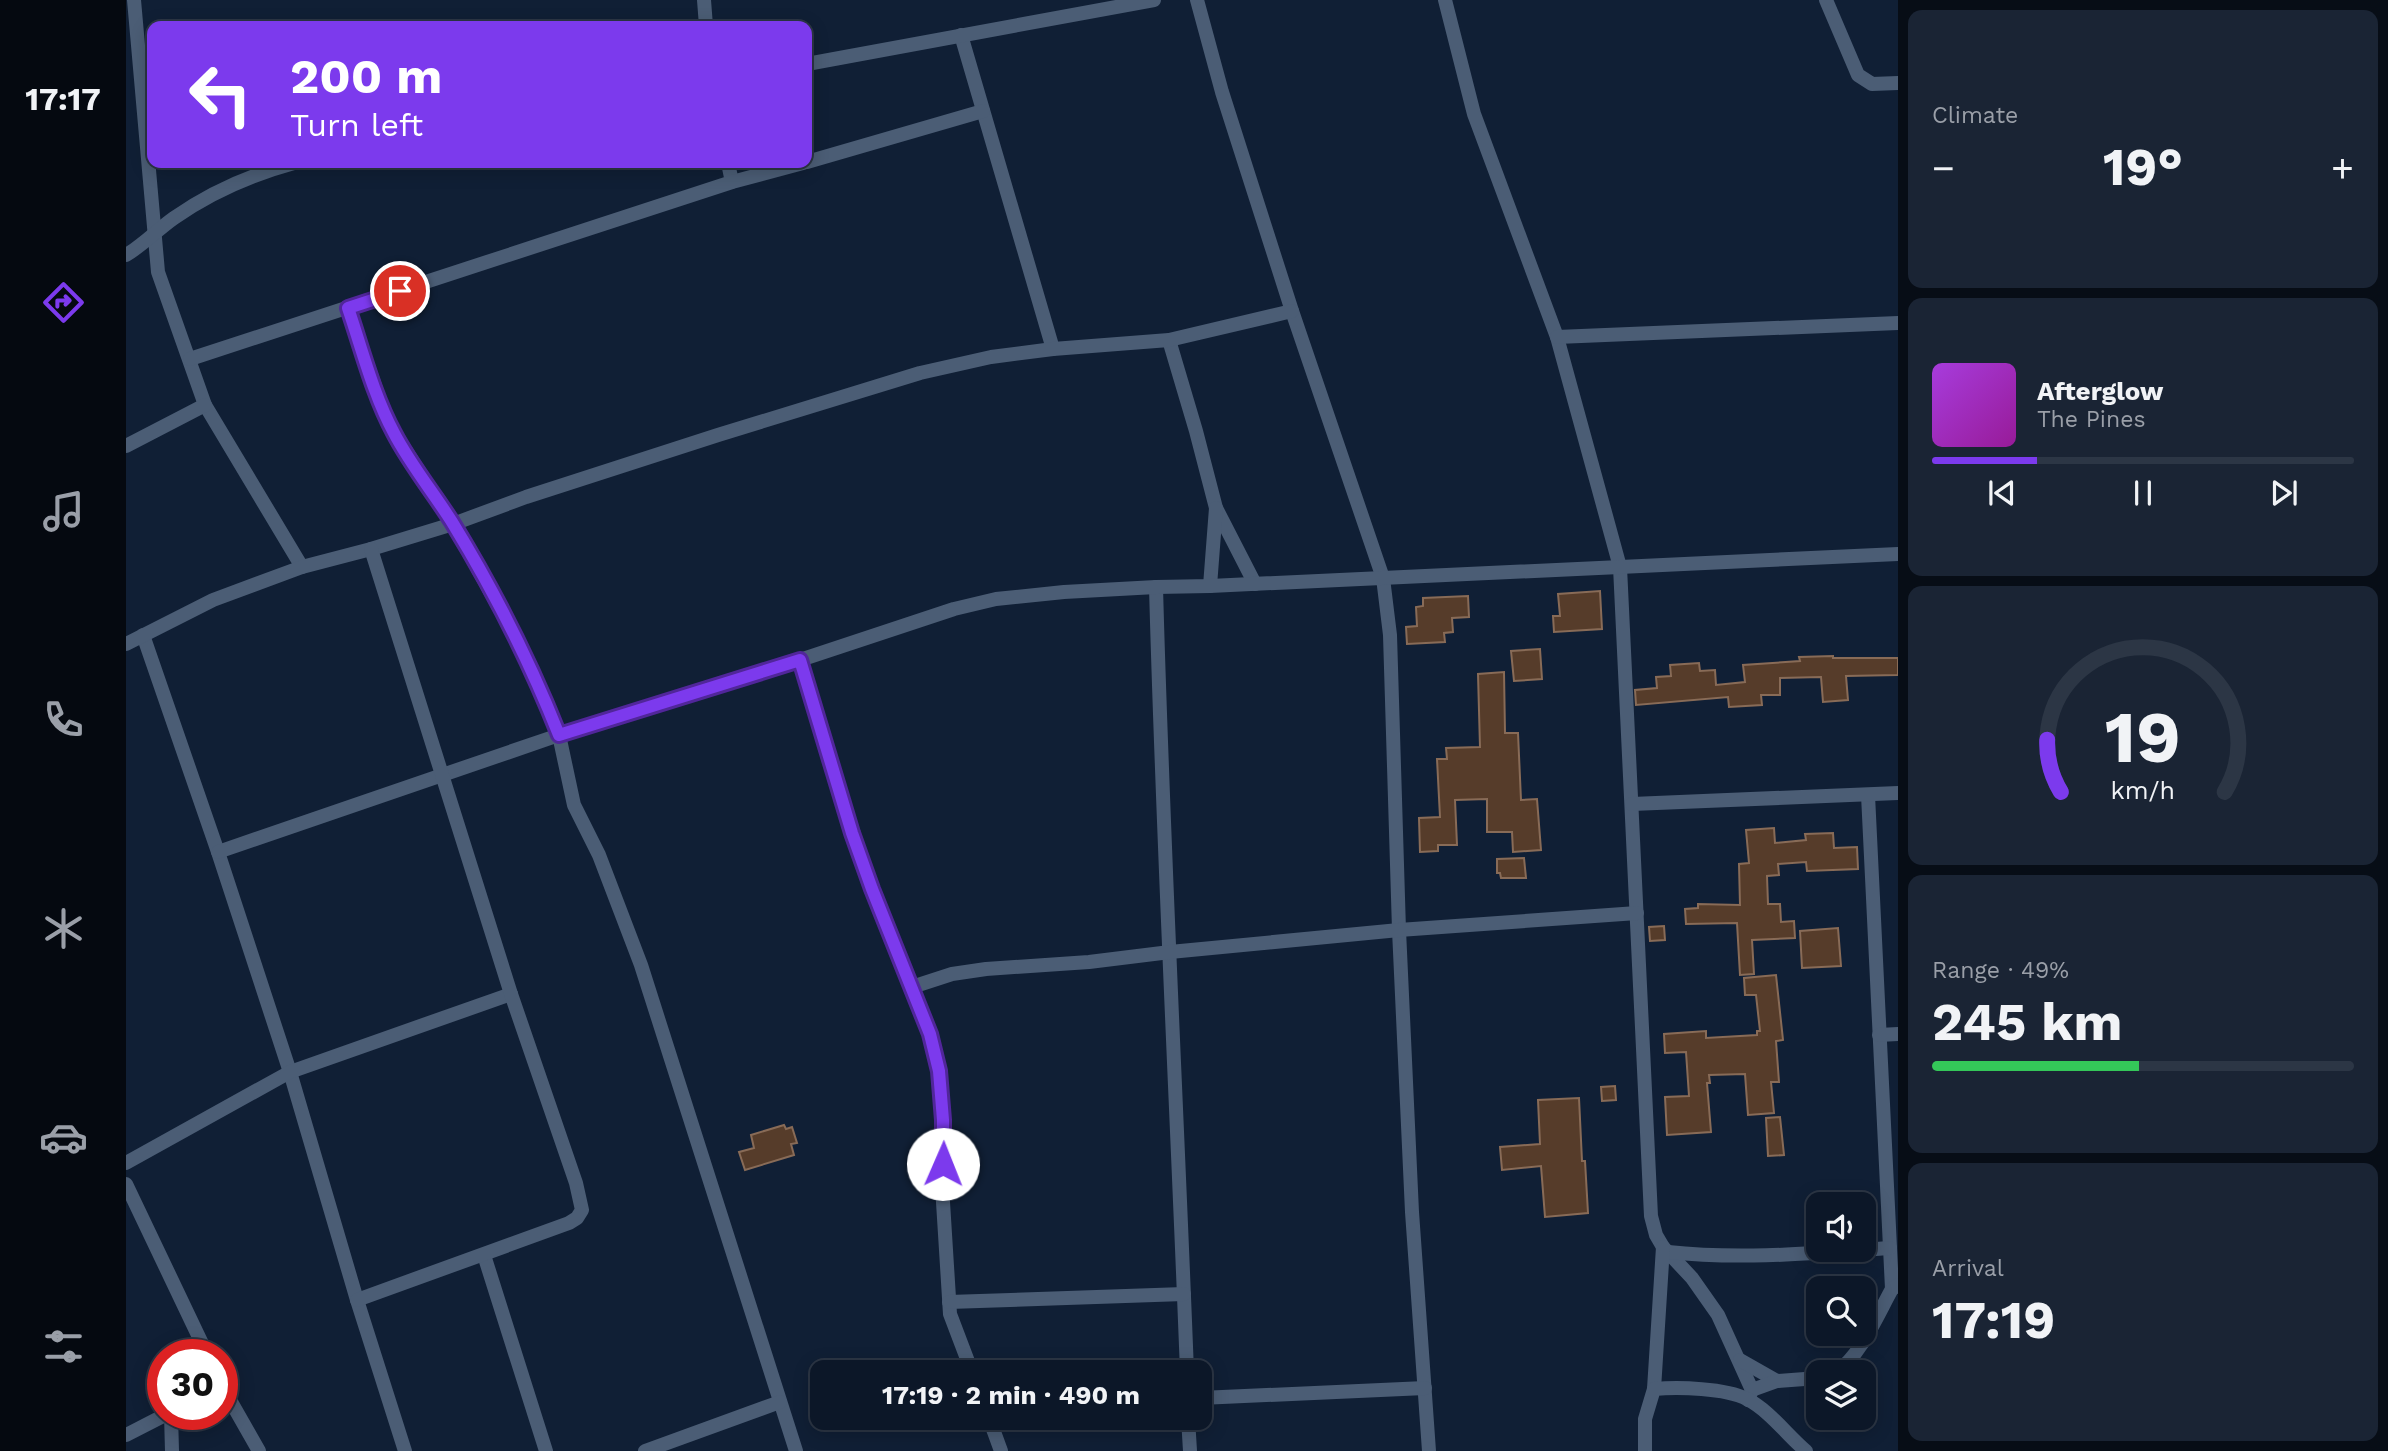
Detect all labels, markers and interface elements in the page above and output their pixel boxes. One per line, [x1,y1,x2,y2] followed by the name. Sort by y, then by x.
[290,47,442,105] text: 200 m
[175,49,266,140] icon: left
[25,80,101,118] text: 17:17
[1932,102,2018,129] text: Climate
[290,106,423,144] text: Turn left
[2103,137,2183,198] text: 19°
[1932,146,1955,190] text: −
[2331,146,2354,190] text: +
[370,261,430,321] pin
[381,272,419,310] icon: arrive
[39,278,88,327] icon: directions
[2037,376,2163,406] text: Afterglow
[2037,406,2146,433] text: The Pines
[1983,474,2021,512] icon: previous
[2124,474,2162,512] icon: pause
[2265,474,2303,512] icon: next
[39,487,88,536] icon: music
[2105,694,2181,780] text: 19
[39,695,88,744] icon: phone
[2111,775,2175,804] text: km/h
[39,904,88,953] icon: climate
[1932,957,2069,984] text: Range · 49%
[1932,992,2122,1053] text: 245 km
[39,1113,88,1162] icon: car
[906,1127,980,1201] position arrow
[1806,1192,1876,1430] map controls
[1806,1192,1876,1262] button: sound
[1932,1255,2004,1282] text: Arrival
[1806,1276,1876,1346] button: search
[1932,1290,2055,1351] text: 17:19
[39,1322,88,1371] icon: filters
[147,1339,238,1430] speed limit sign: 30
[1806,1360,1876,1430] button: layers
[882,1380,1140,1410] text: 17:19 · 2 min · 490 m

